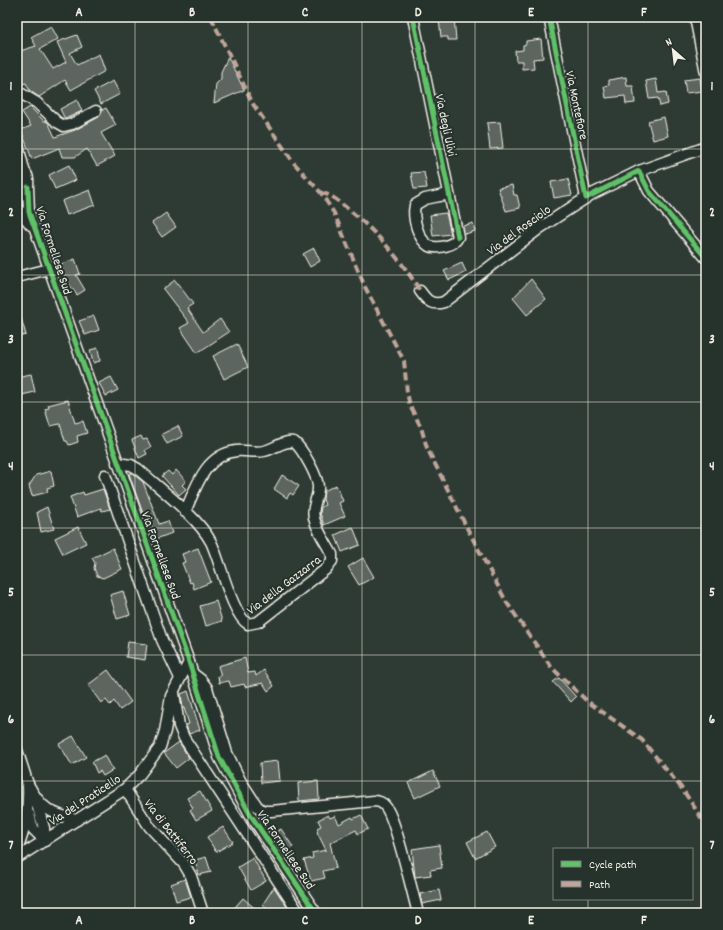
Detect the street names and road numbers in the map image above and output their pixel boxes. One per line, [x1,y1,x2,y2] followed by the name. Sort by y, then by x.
[559,69,592,142] street label: Via Montefiore
[429,93,461,159] street label: Via degli Ulivi
[483,201,556,261] street label: Via del Rosciolo
[29,204,76,298] street label: Via Formellese Sud
[135,509,184,602] street label: Via Formellese Sud
[243,551,327,620] street label: Via della Gazzarra
[46,771,125,832] street label: Via del Praticello
[138,796,202,870] street label: Via di Battiferro
[251,807,319,894] street label: Via Formellese Sud

